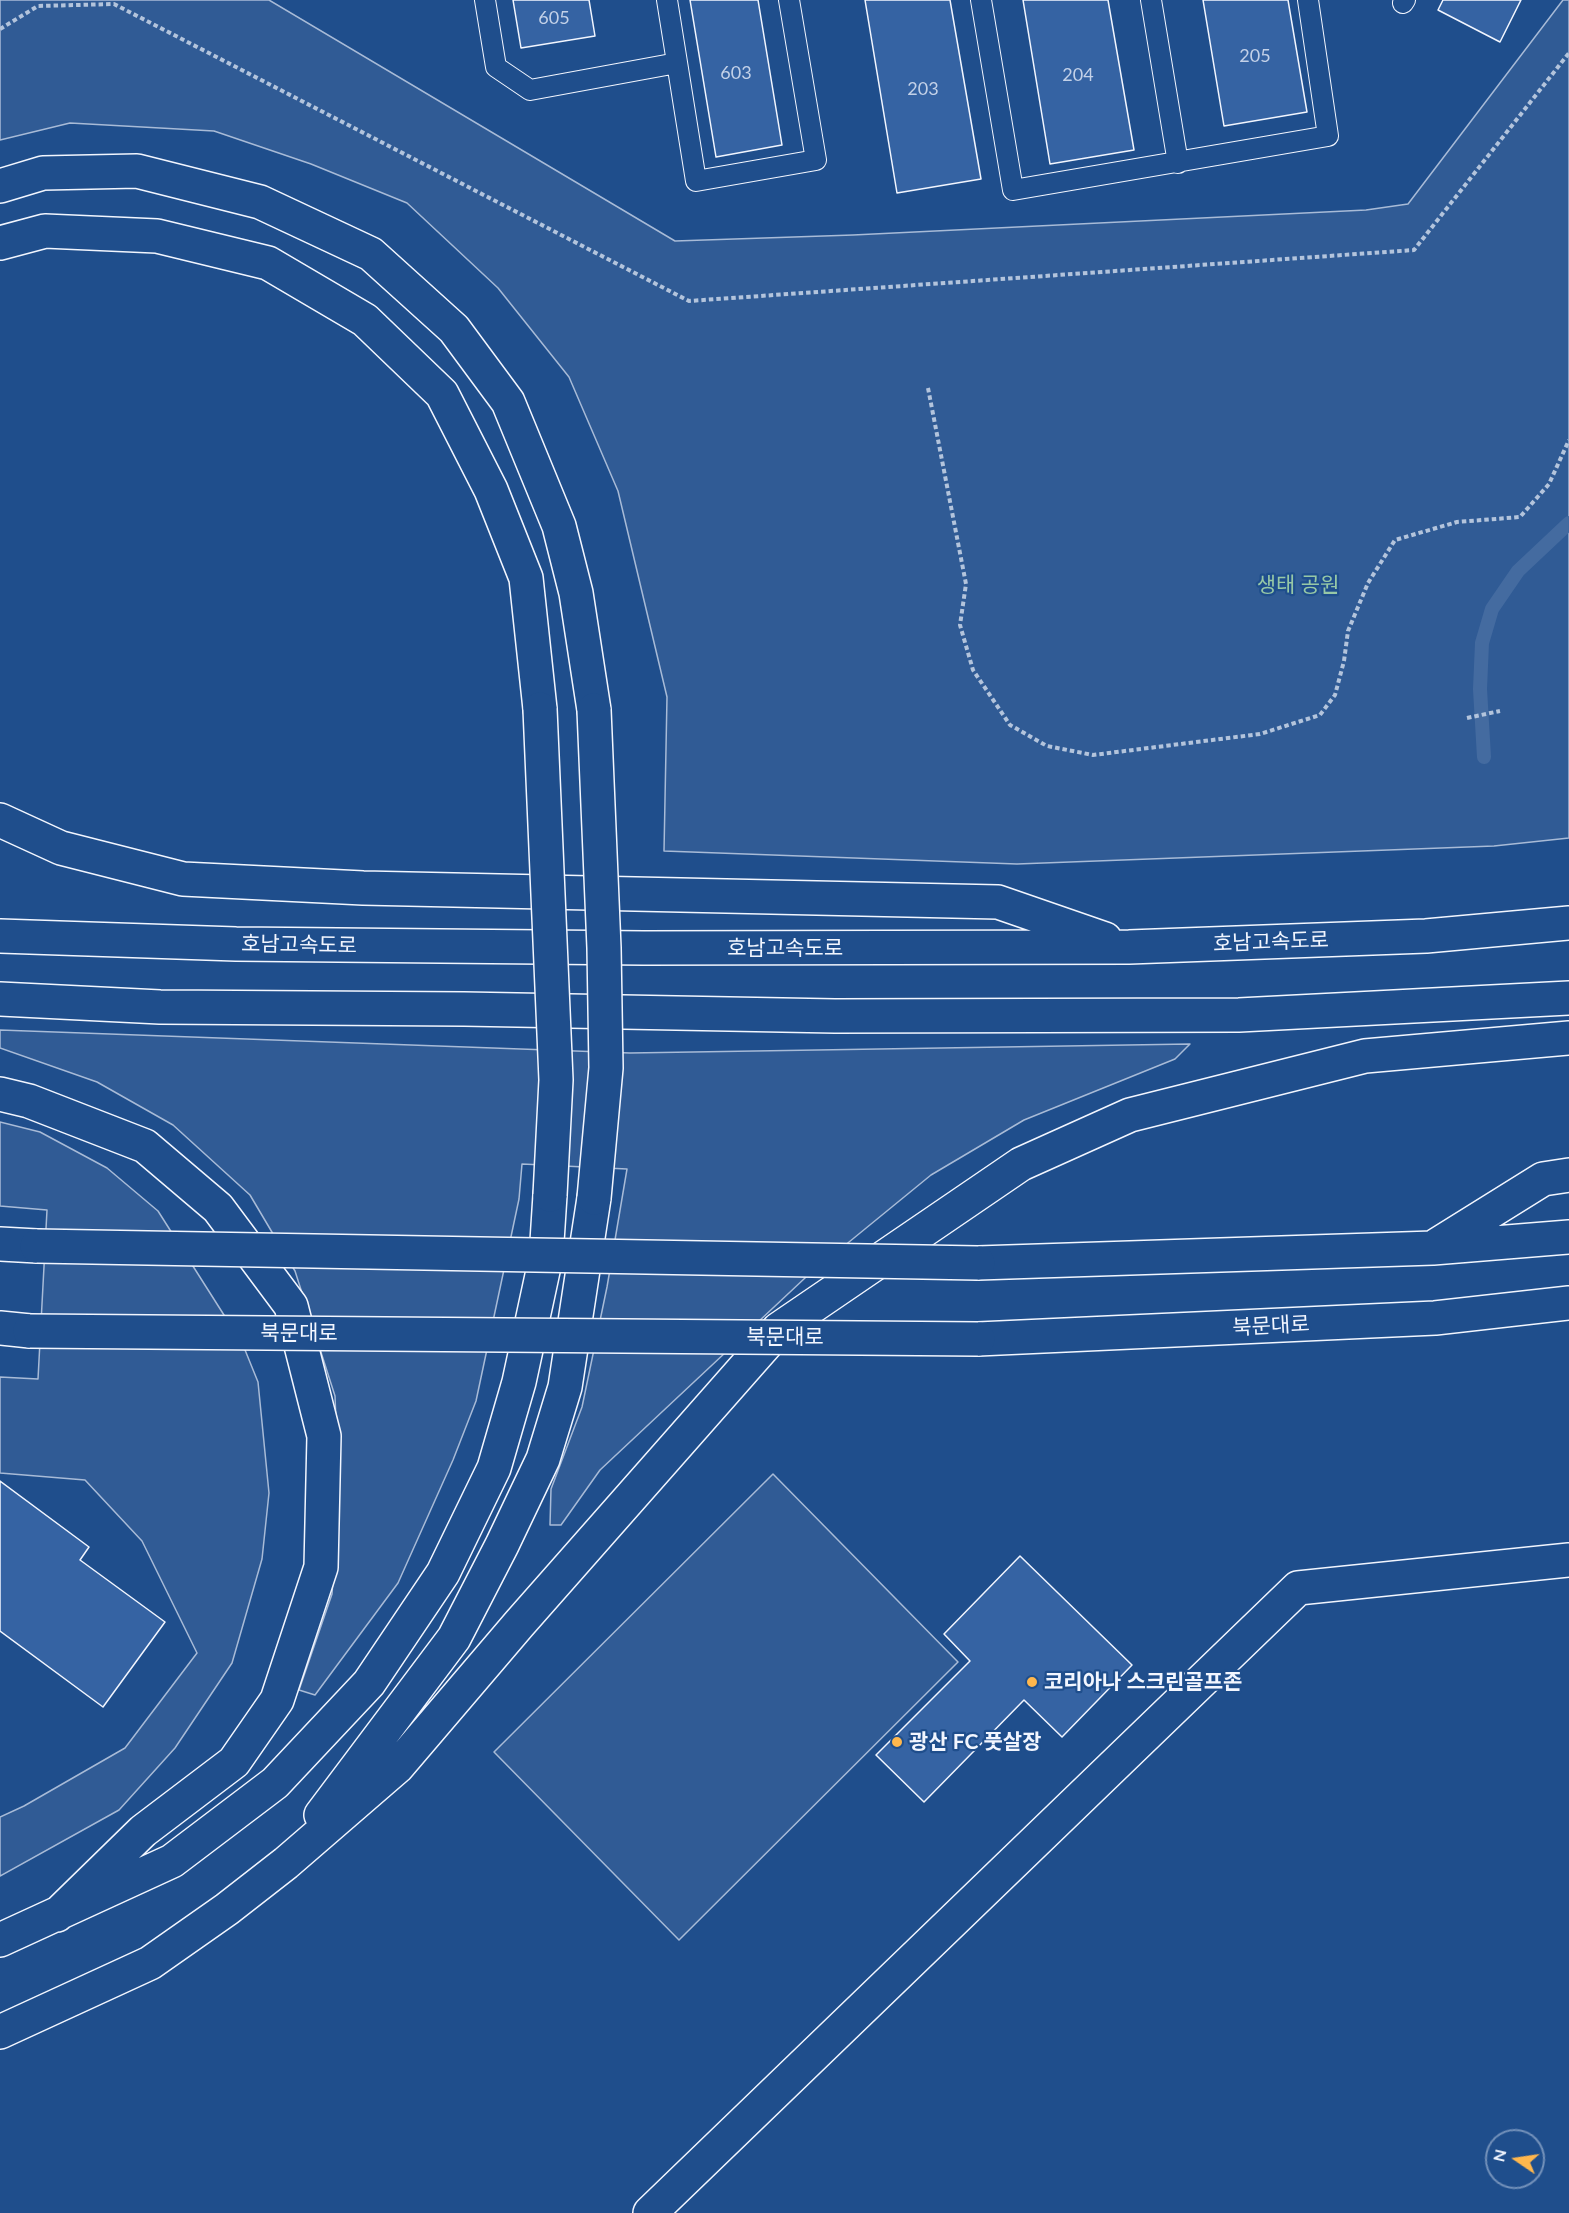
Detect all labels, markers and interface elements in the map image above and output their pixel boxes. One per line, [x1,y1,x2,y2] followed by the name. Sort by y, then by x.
[538,7,570,29] house number: 605
[1239,45,1271,67] house number: 205
[720,62,752,84] house number: 603
[1062,64,1094,86] house number: 204
[907,78,939,100] house number: 203
[1257,572,1339,598] park label: 생태 공원
[1213,927,1329,957] street label: 호남고속도로
[241,931,357,959] street label: 호남고속도로
[727,935,843,961] street label: 호남고속도로
[1232,1311,1310,1341] street label: 북문대로
[260,1320,338,1346] street label: 북문대로
[746,1324,824,1350] street label: 북문대로
[1044,1669,1242,1695] place label: 코리아나 스크린골프존
[1025,1675,1039,1689] marker: 코리아나 스크린골프존
[909,1729,1041,1755] place label: 광산 FC 풋살장
[890,1735,904,1749] marker: 광산 FC 풋살장
[1485,2129,1545,2189] north arrow
[1488,2147,1510,2163] text: N

